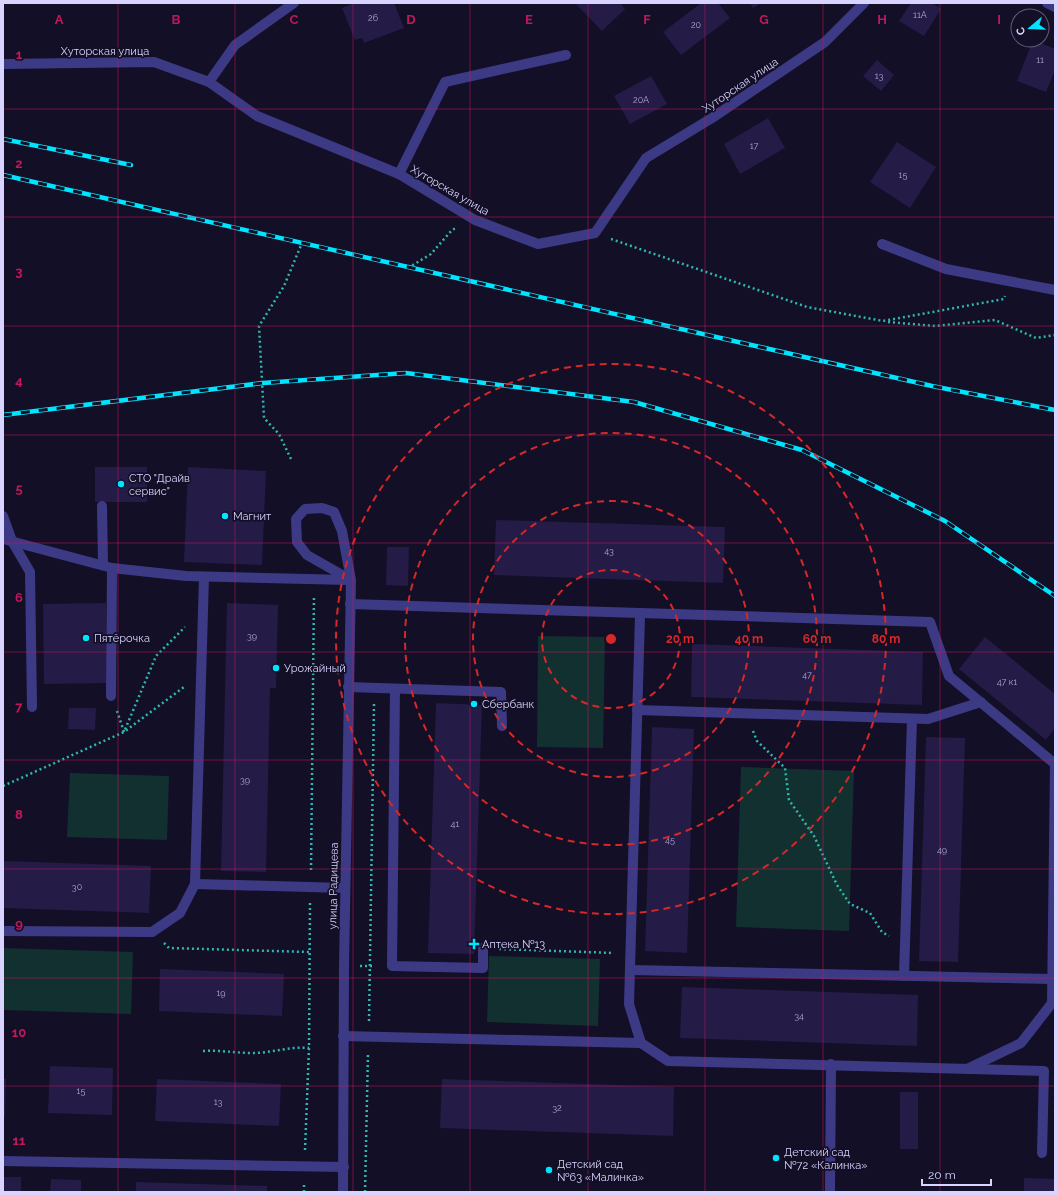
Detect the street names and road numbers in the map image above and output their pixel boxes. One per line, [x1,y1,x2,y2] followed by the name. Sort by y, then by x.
[61,45,149,58] street label: Хуторская улица
[700,55,781,116] street label: Хуторская улица
[408,163,491,218] street label: Хуторская улица
[326,842,341,930] street label: улица Радищева

